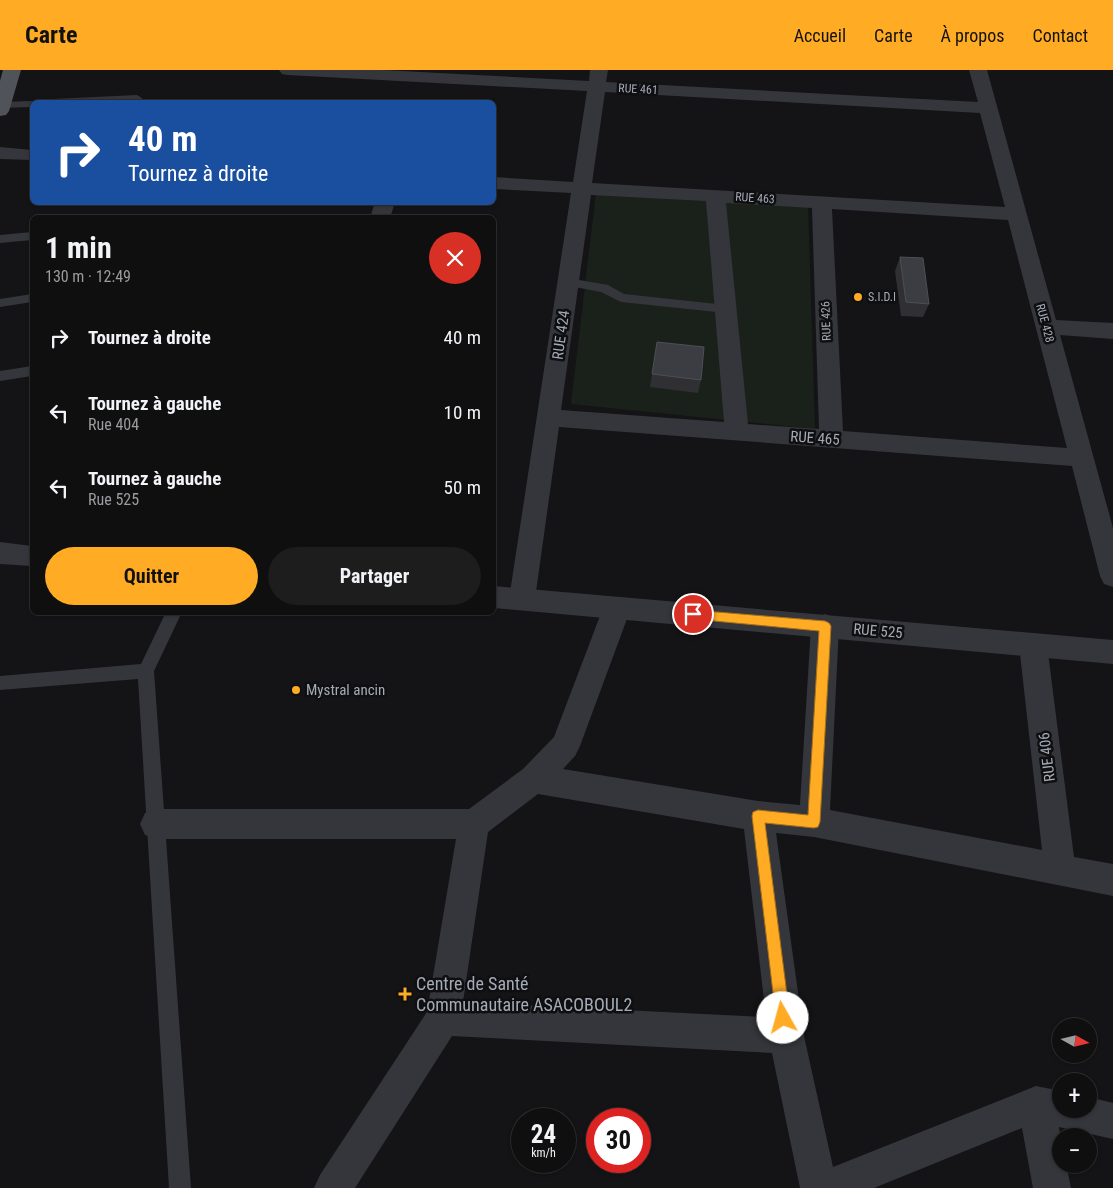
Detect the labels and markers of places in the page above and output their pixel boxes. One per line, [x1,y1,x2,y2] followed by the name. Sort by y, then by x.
[868,290,896,304] place label: S.I.D.I
[852,291,864,303] marker: S.I.D.I
[672,593,714,635] pin
[306,681,385,699] place label: Mystral ancin
[290,684,302,696] marker: Mystral ancin
[416,973,632,1015] place label: Centre de Santé Communautaire ASACOBOUL2
[398,987,412,1001] marker: Centre de Santé Communautaire ASACOBOUL2

